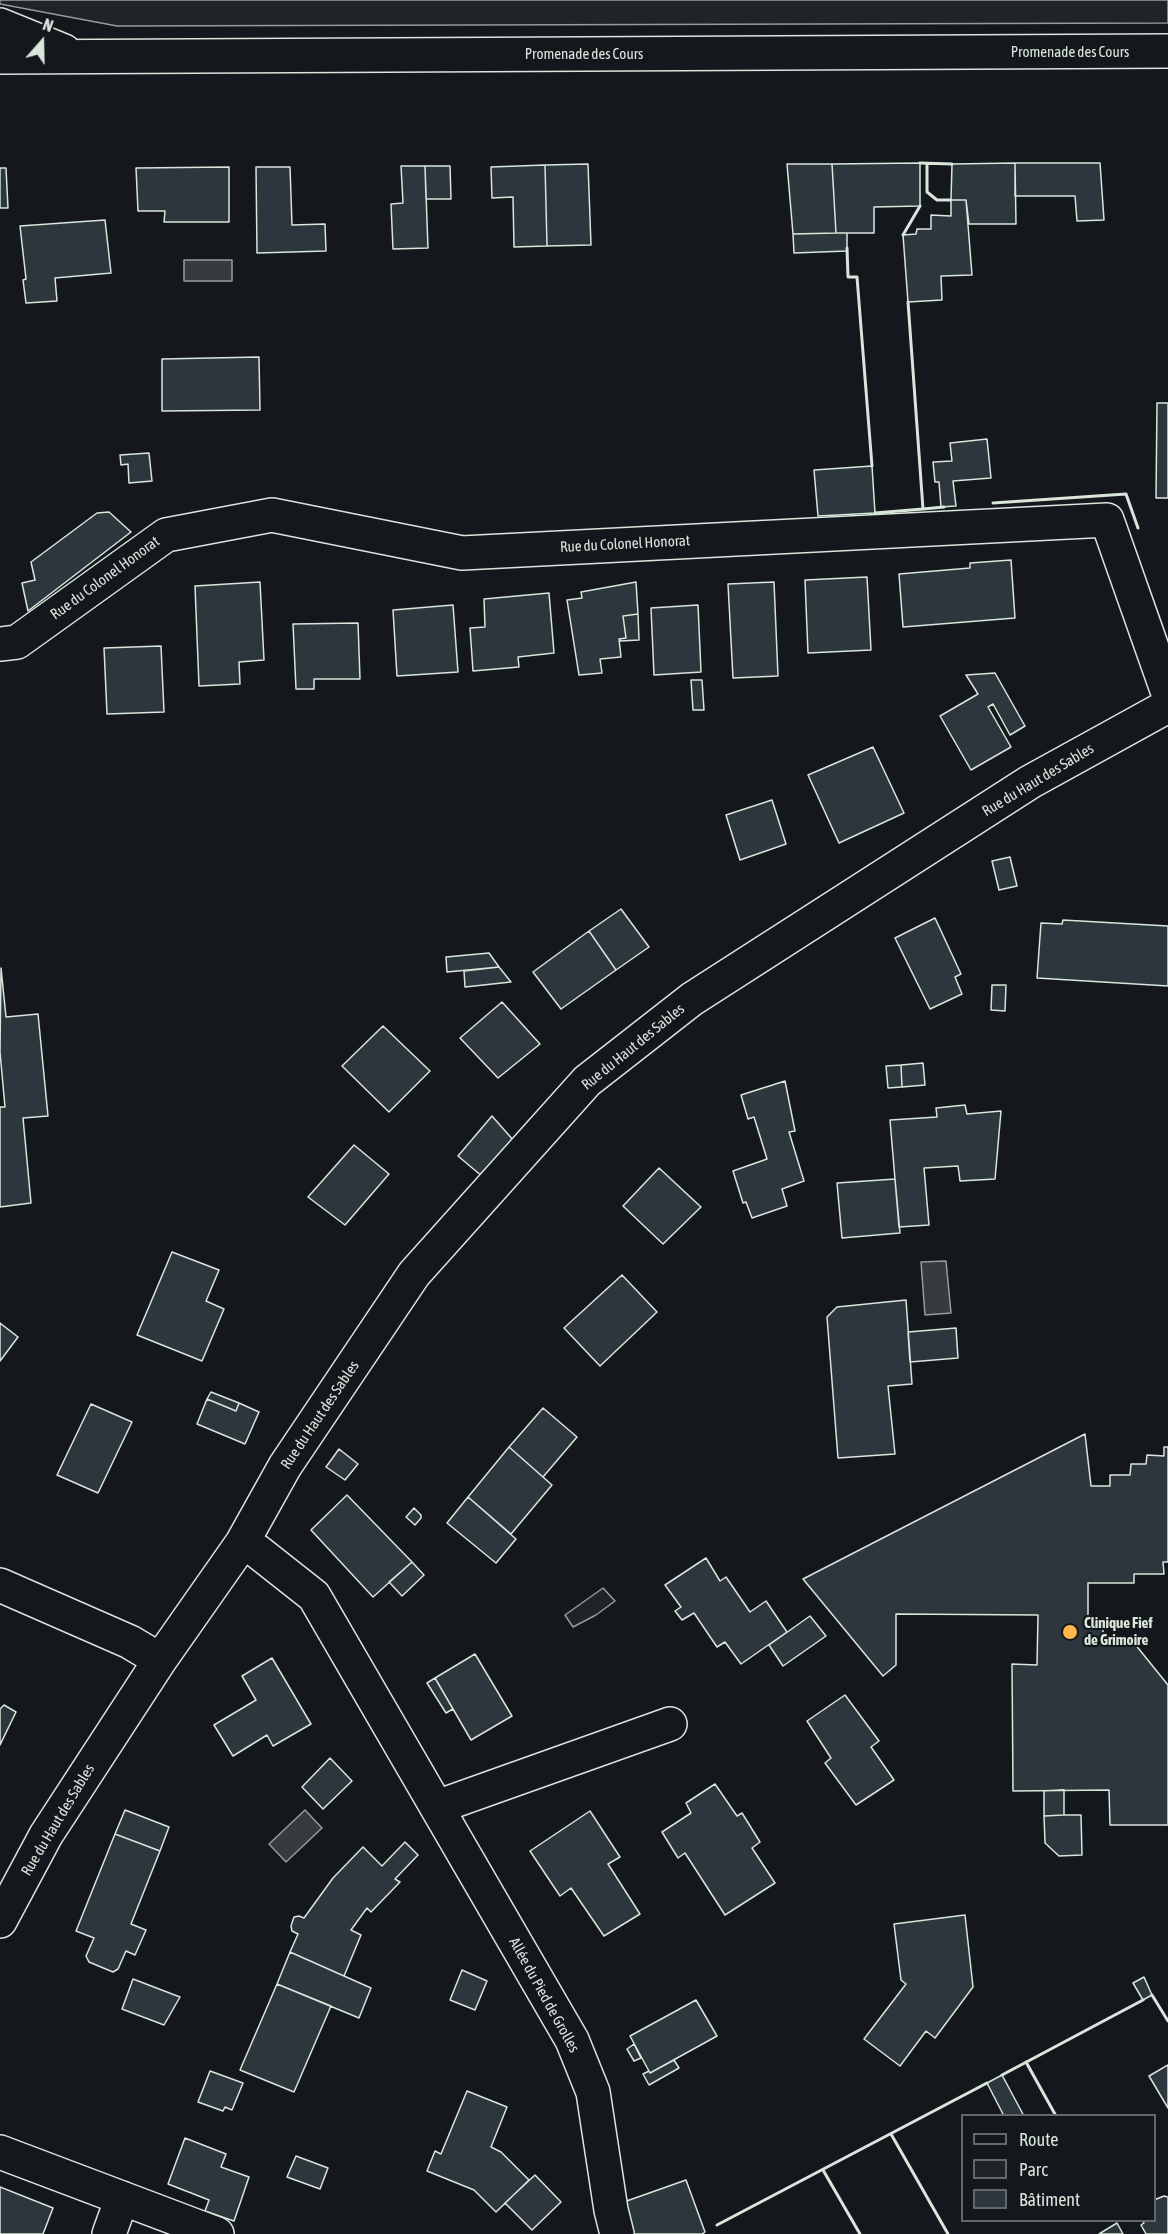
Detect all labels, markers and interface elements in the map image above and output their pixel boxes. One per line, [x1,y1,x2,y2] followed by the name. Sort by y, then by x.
[12,12,72,72] north arrow
[41,15,56,35] text: N
[1011,43,1129,61] street label: Promenade des Cours
[525,45,643,63] street label: Promenade des Cours
[47,532,163,624] street label: Rue du Colonel Honorat
[559,532,691,556] street label: Rue du Colonel Honorat
[979,740,1097,820] street label: Rue du Haut des Sables
[578,1000,688,1094] street label: Rue du Haut des Sables
[277,1357,363,1473] street label: Rue du Haut des Sables
[1084,1614,1153,1649] place label: Clinique Fief de Grimoire
[1061,1623,1079,1641] marker: Clinique Fief de Grimoire
[18,1761,98,1879] street label: Rue du Haut des Sables
[505,1934,583,2056] street label: Allée du Pied de Grolles
[961,2114,1156,2222] legend
[1019,2129,1058,2150] text: Route
[1019,2159,1048,2180] text: Parc
[1019,2189,1080,2210] text: Bâtiment

